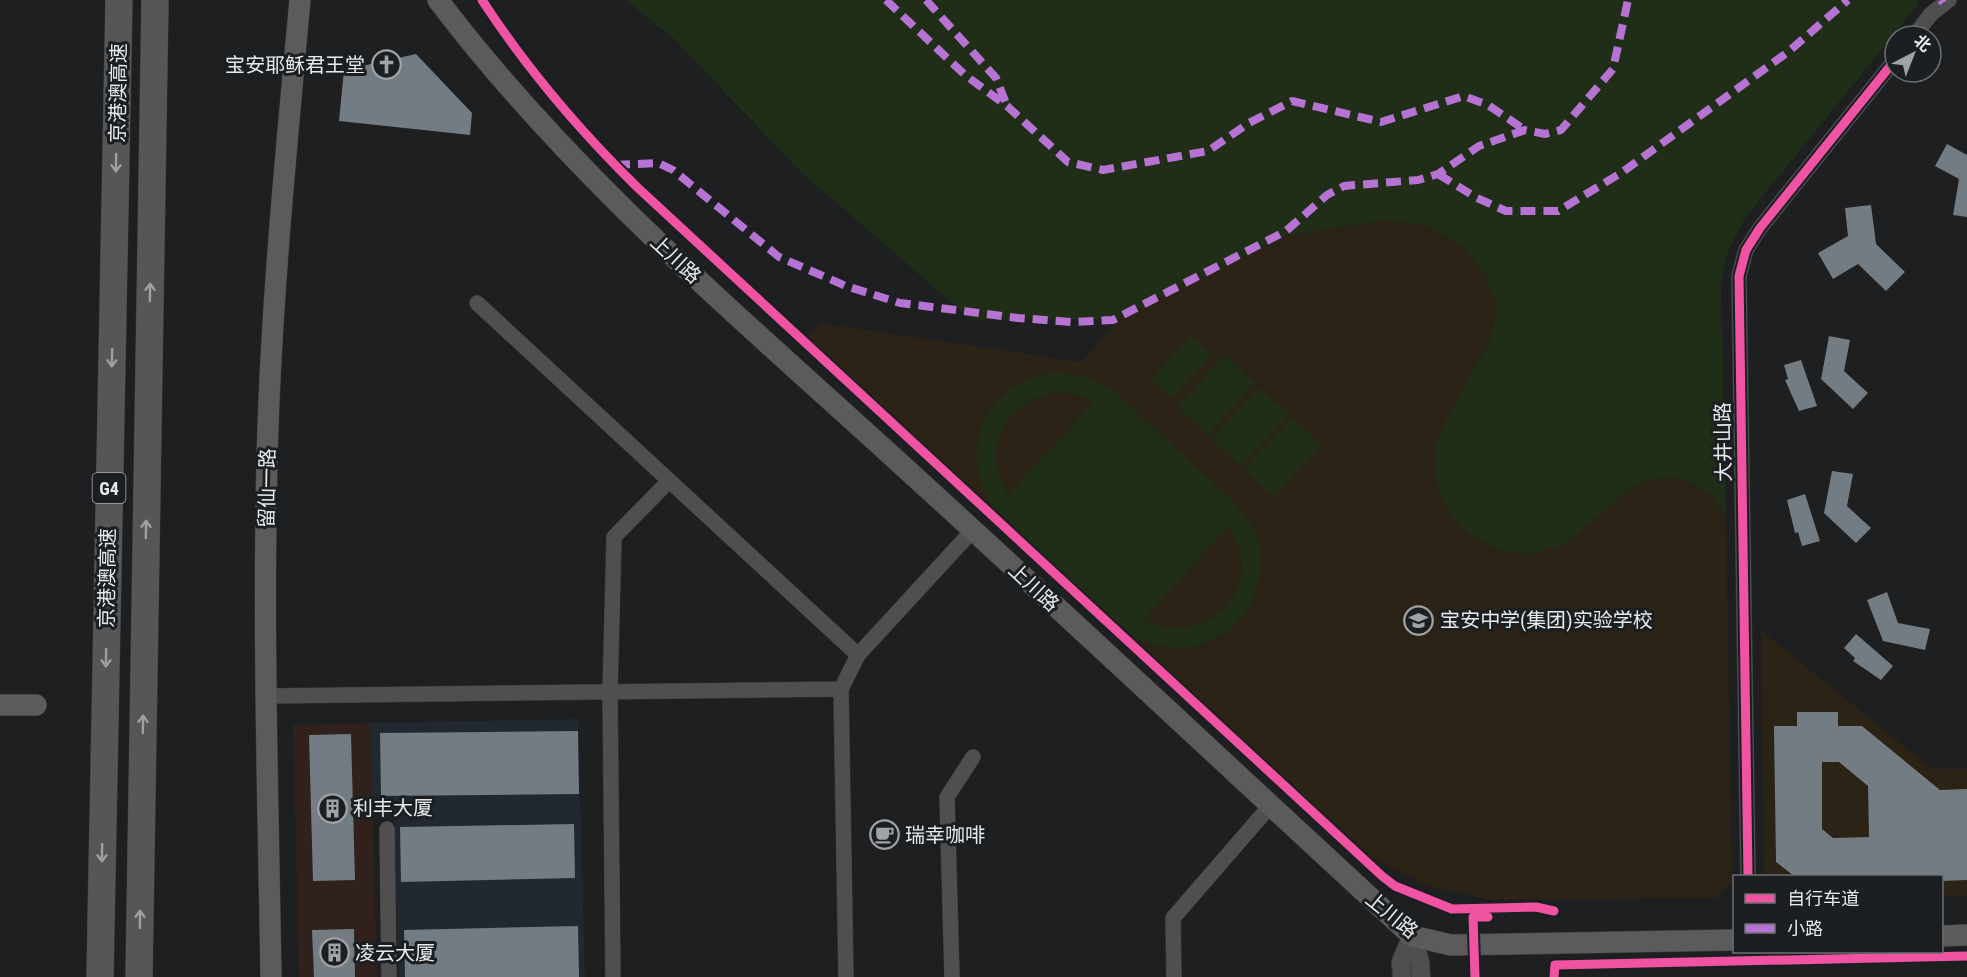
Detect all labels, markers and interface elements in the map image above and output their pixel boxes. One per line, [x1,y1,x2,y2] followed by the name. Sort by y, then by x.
[1883,24,1943,84] north arrow
[1910,31,1935,56] text: 北
[105,43,131,143] street label: 京港澳高速
[370,49,402,81] church icon: 宝安耶稣君王堂
[225,53,365,77] place label: 宝安耶稣君王堂
[110,153,122,173] one-way arrow
[646,230,706,288] street label: 上川路
[144,282,156,302] one-way arrow
[106,348,118,368] one-way arrow
[1710,402,1736,482] street label: 大井山路
[254,448,280,528] street label: 留仙一路
[92,473,126,503] road number: G4
[140,519,152,539] one-way arrow
[94,528,120,628] street label: 京港澳高速
[1004,558,1064,616] street label: 上川路
[1403,604,1435,636] school or university icon: 宝安中学(集团)实验学校
[1440,608,1653,632] place label: 宝安中学(集团)实验学校
[100,648,111,668] one-way arrow
[137,714,149,734] one-way arrow
[316,792,348,824] building icon: 利丰大厦
[353,796,433,820] place label: 利丰大厦
[868,819,900,851] cafe icon: 瑞幸咖啡
[905,823,985,847] place label: 瑞幸咖啡
[96,843,107,863] one-way arrow
[1733,875,1943,953] legend
[1361,887,1423,943] street label: 上川路
[1787,888,1859,909] text: 自行车道
[134,909,146,929] one-way arrow
[1787,918,1823,939] text: 小路
[318,937,350,969] building icon: 凌云大厦
[355,941,435,965] place label: 凌云大厦

